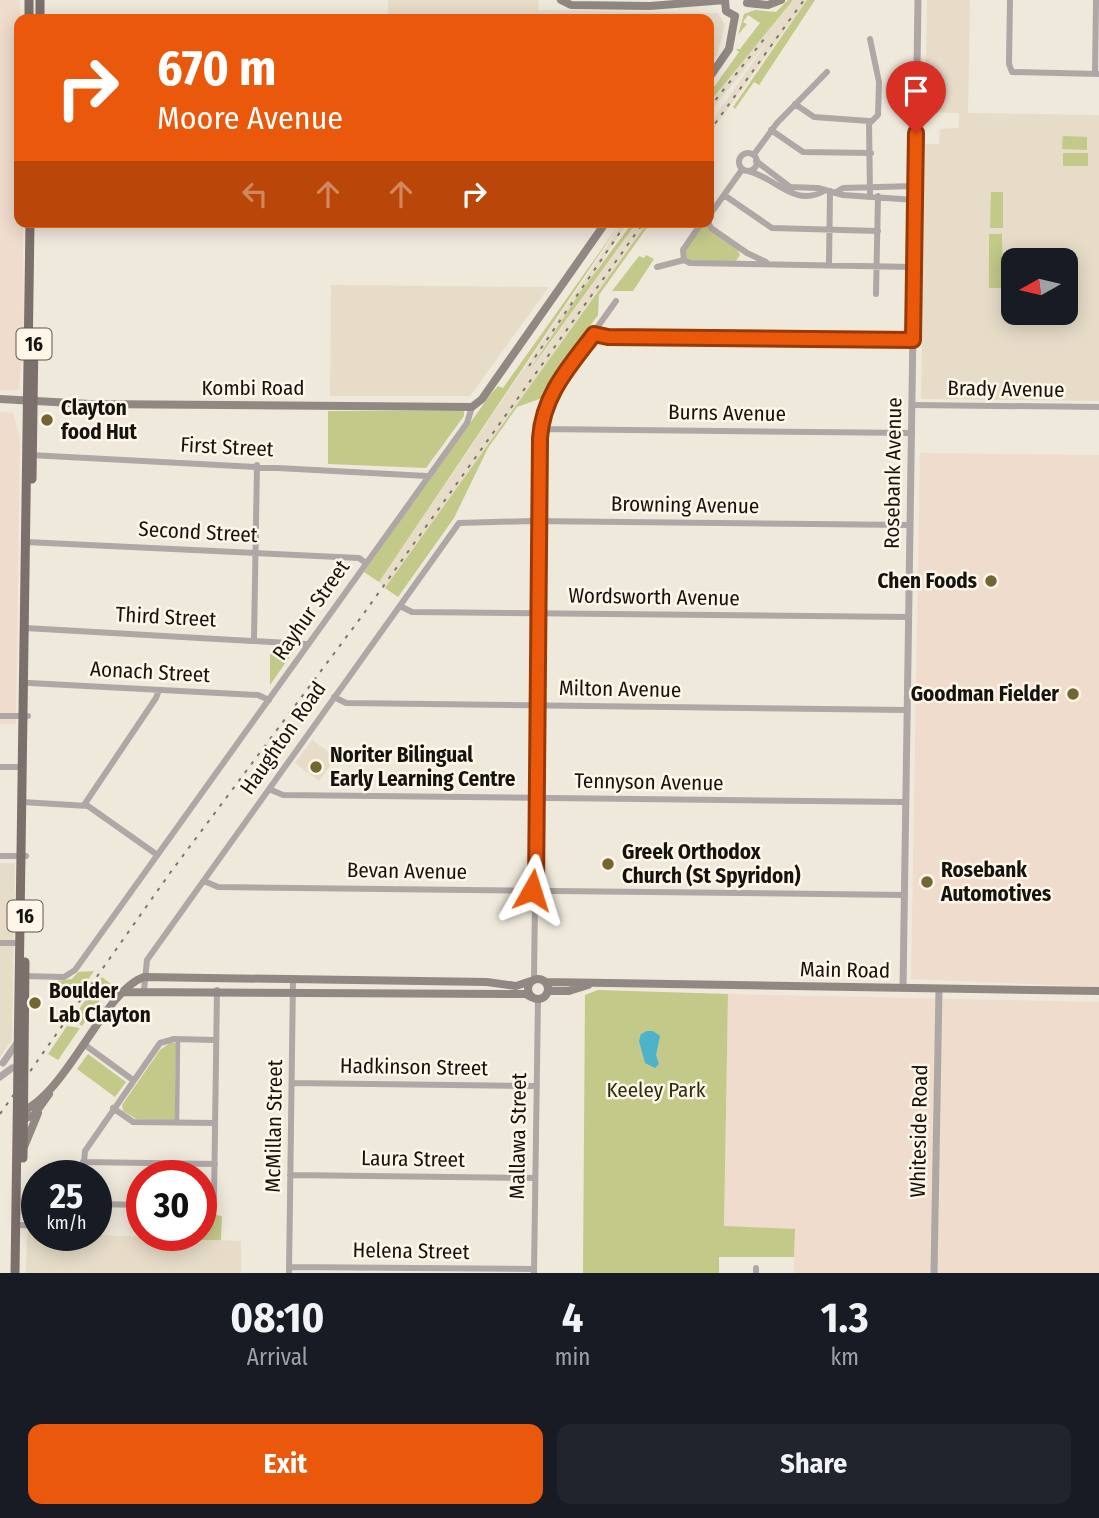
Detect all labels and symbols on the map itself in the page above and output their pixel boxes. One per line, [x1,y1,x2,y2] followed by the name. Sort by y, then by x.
[886,61,946,133] pin
[1001,248,1078,326] north arrow
[16,328,52,360] road number: 16
[202,375,304,401] street label: Kombi Road
[947,375,1065,403] street label: Brady Avenue
[61,395,137,445] place label: Clayton food Hut
[879,397,907,549] street label: Rosebank Avenue
[668,399,786,427] street label: Burns Avenue
[39,412,55,428] marker: Clayton food Hut
[180,432,274,462] street label: First Street
[611,491,759,519] street label: Browning Avenue
[138,516,258,548] street label: Second Street
[267,555,355,665] street label: Rayhur Street
[878,568,977,594] place label: Chen Foods
[983,573,999,589] marker: Chen Foods
[568,583,740,611] street label: Wordsworth Avenue
[115,601,217,633] street label: Third Street
[89,656,211,688] street label: Aonach Street
[559,675,681,703] street label: Milton Avenue
[234,676,332,800] street label: Haughton Road
[911,681,1059,707] place label: Goodman Fielder
[1065,686,1081,702] marker: Goodman Fielder
[330,742,516,792] place label: Noriter Bilingual Early Learning Centre
[308,759,324,775] marker: Noriter Bilingual Early Learning Centre
[574,768,724,796] street label: Tennyson Avenue
[622,839,801,889] place label: Greek Orthodox Church (St Spyridon)
[495,853,569,927] position arrow
[600,856,616,872] marker: Greek Orthodox Church (St Spyridon)
[347,857,467,885] street label: Bevan Avenue
[940,857,1051,907] place label: Rosebank Automotives
[919,874,935,890] marker: Rosebank Automotives
[8,900,42,932] road number: 16
[800,956,890,984] street label: Main Road
[49,978,151,1028] place label: Boulder Lab Clayton
[27,995,43,1011] marker: Boulder Lab Clayton
[340,1053,488,1081] street label: Hadkinson Street
[260,1059,288,1193] street label: McMillan Street
[905,1064,933,1198] street label: Whiteside Road
[504,1072,532,1199] street label: Mallawa Street
[607,1077,706,1103] park label: Keeley Park
[361,1145,465,1173] street label: Laura Street
[126,1160,217,1251] speed limit sign: 30
[352,1237,470,1265] street label: Helena Street

